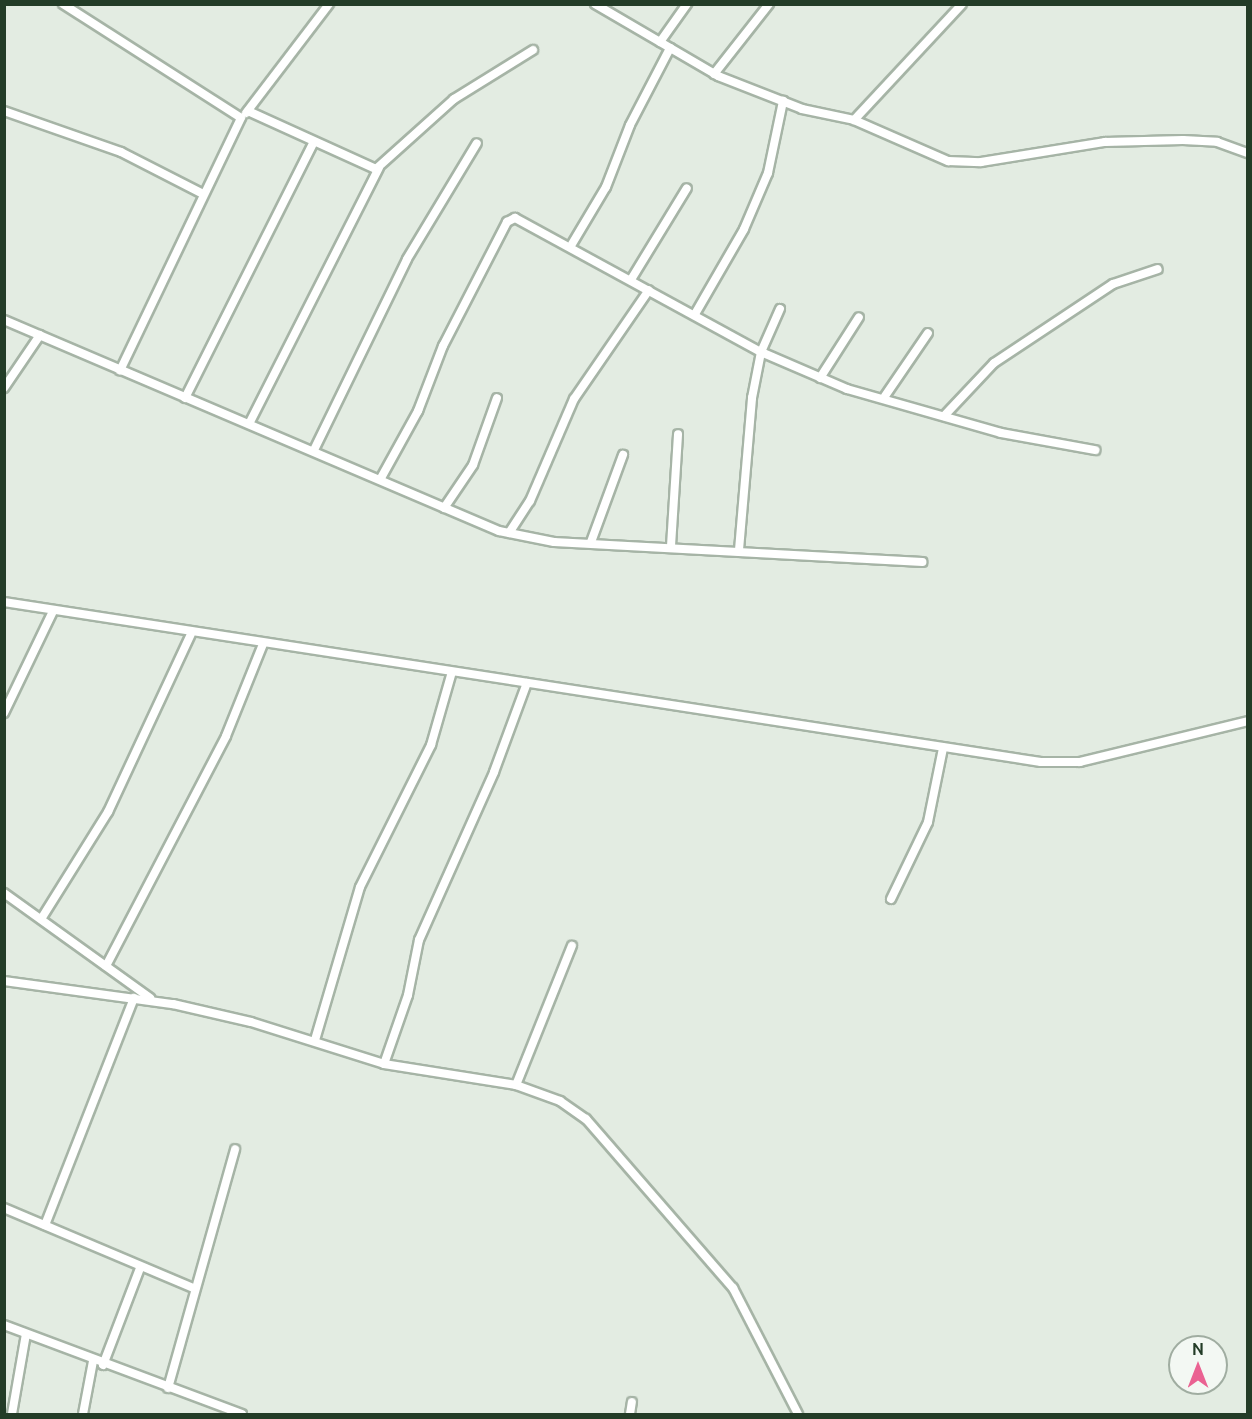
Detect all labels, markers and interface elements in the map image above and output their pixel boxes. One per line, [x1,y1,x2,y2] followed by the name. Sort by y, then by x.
[1168,1335,1228,1395] north arrow
[1192,1340,1204,1358] text: N

